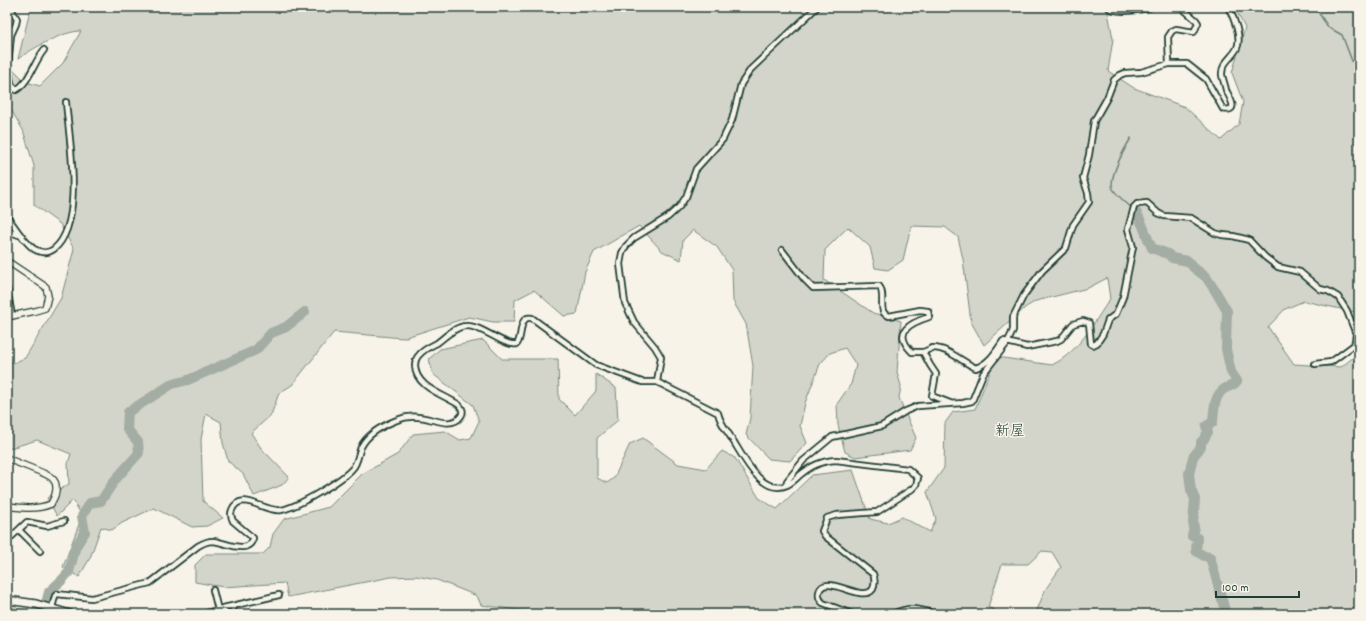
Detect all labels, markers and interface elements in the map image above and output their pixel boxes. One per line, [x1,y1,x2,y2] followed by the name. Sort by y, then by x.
[995,421,1025,443] district label: 新屋
[1216,573,1299,599] scale bar
[1222,580,1249,597] text: 100 m

